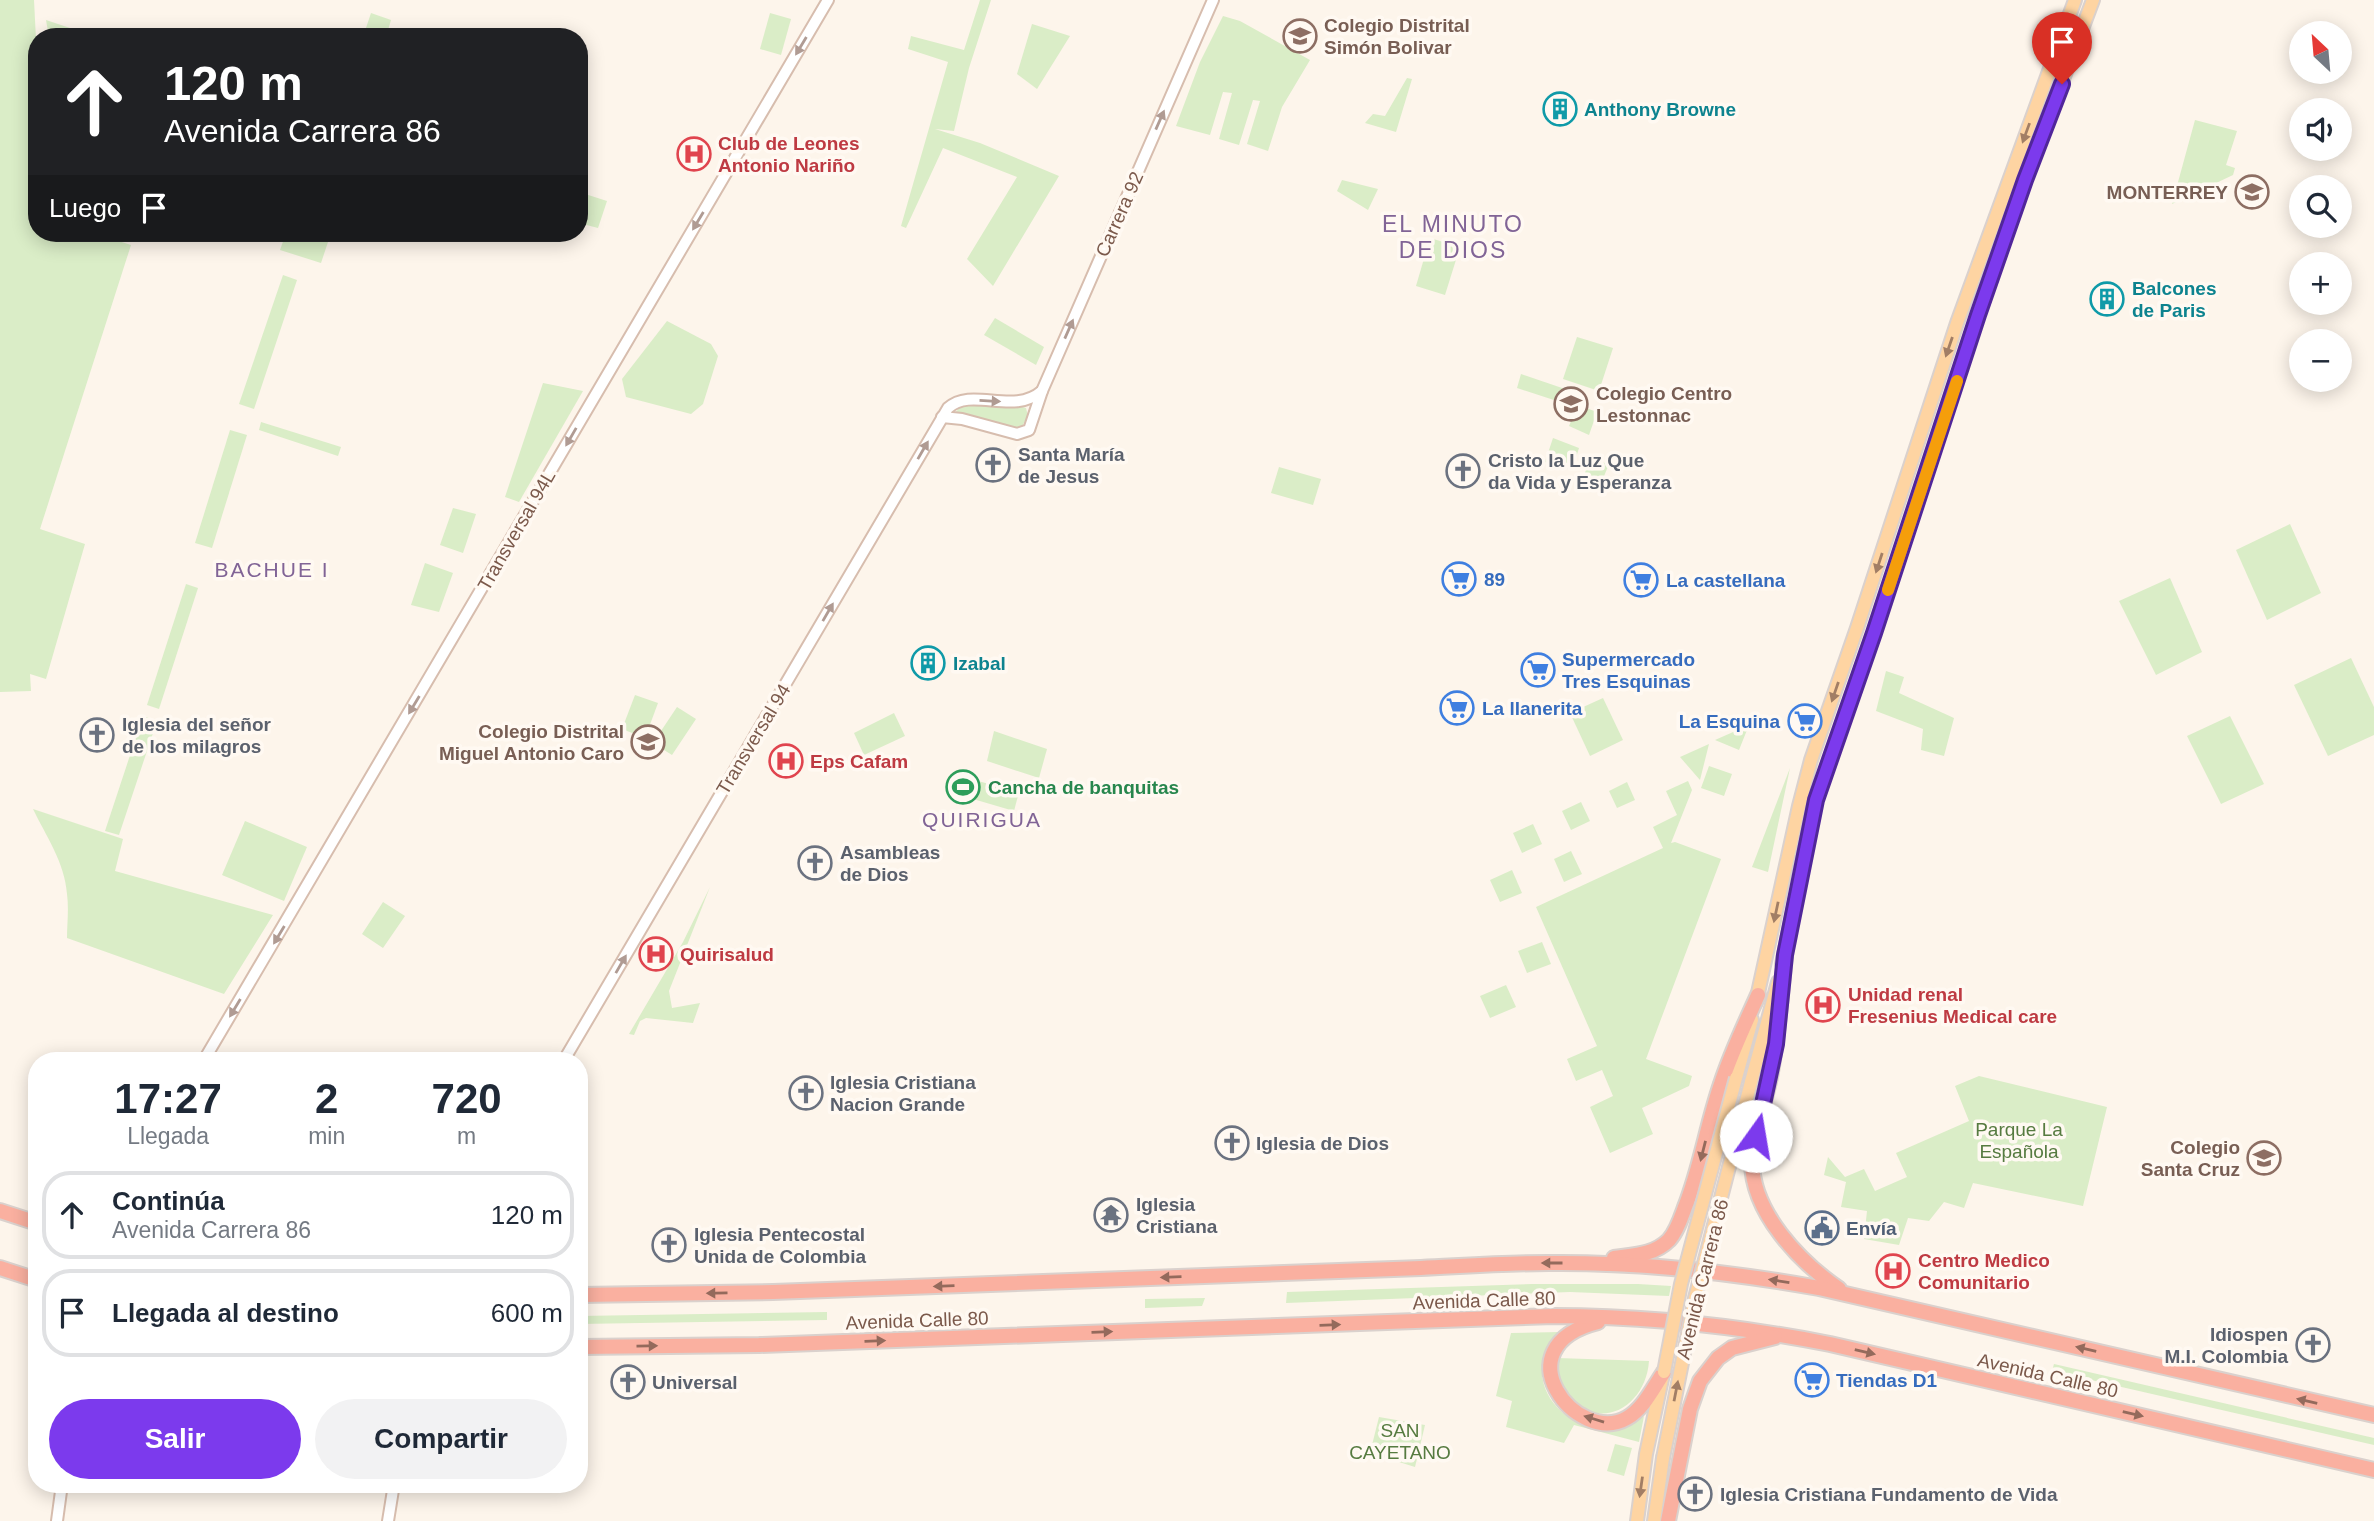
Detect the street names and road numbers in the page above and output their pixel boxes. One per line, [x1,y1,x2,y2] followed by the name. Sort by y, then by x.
[1091,168,1148,260] street label: Carrera 92
[473,466,559,594] street label: Transversal 94L
[712,680,795,798] street label: Transversal 94
[1672,1197,1733,1361] street label: Avenida Carrera 86
[1412,1288,1556,1313] street label: Avenida Calle 80
[845,1308,989,1333] street label: Avenida Calle 80
[1976,1349,2120,1402] street label: Avenida Calle 80

